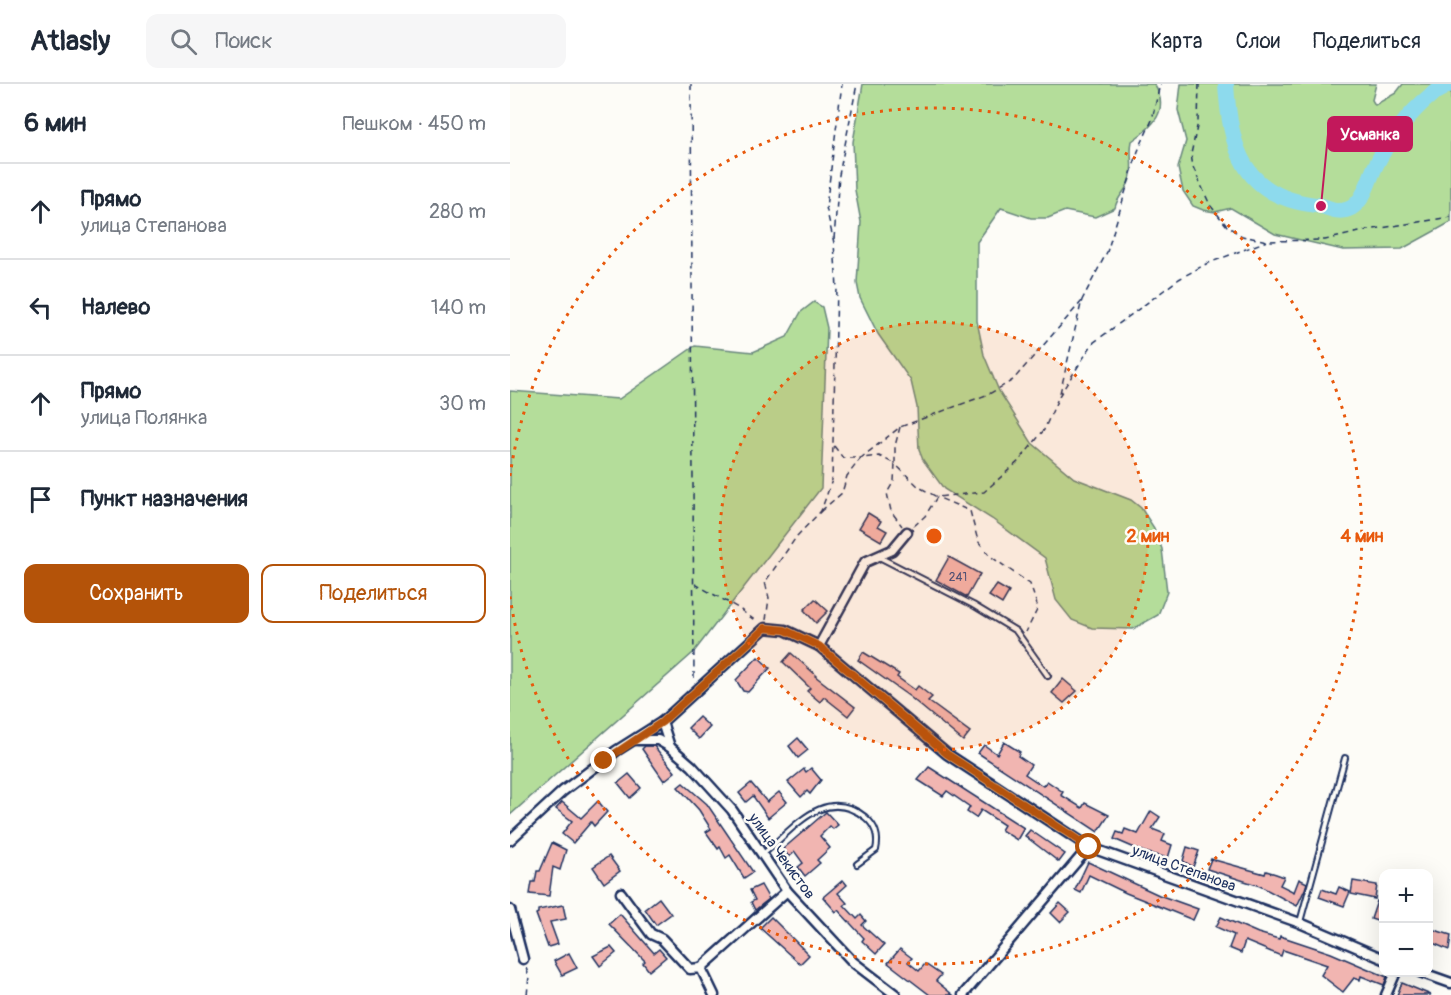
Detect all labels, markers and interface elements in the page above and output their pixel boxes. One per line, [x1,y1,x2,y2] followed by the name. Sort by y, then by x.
[146,14,566,68] search box
[30,24,110,59] text: Atlasly
[167,25,200,58] icon: search
[215,27,273,55] text: Поиск
[1150,28,1202,55] text: Карта
[1235,28,1280,55] text: Слои
[1313,28,1421,55] text: Поделиться
[24,107,86,139] text: 6 мин
[342,111,486,136] text: Пешком · 450 m
[1328,117,1412,151] callout: Усманка
[1340,125,1400,145] text: Усманка
[81,185,141,213] text: Прямо
[24,195,57,228] icon: ahead
[429,199,486,224] text: 280 m
[81,213,227,238] text: улица Степанова
[24,291,57,324] icon: left
[81,293,150,321] text: Налево
[431,295,486,320] text: 140 m
[81,377,141,405] text: Прямо
[24,387,57,420] icon: ahead
[439,391,486,416] text: 30 m
[81,405,207,430] text: улица Полянка
[24,483,57,516] icon: arrive
[81,485,248,513] text: Пункт назначения
[1127,525,1169,548] text: 2 мин
[1340,525,1384,548] text: 4 мин
[924,526,944,546] centre of rings
[24,564,249,623] button: Сохранить
[261,564,486,623] button: Поделиться
[949,570,967,585] house number: 241
[590,747,616,773] route end
[743,809,819,903] street label: улица Чекистов
[1075,833,1101,859] route start
[1128,841,1238,896] street label: улица Степанова
[1379,869,1433,977] map controls
[1379,869,1433,923] button: +
[1379,923,1433,977] button: −

